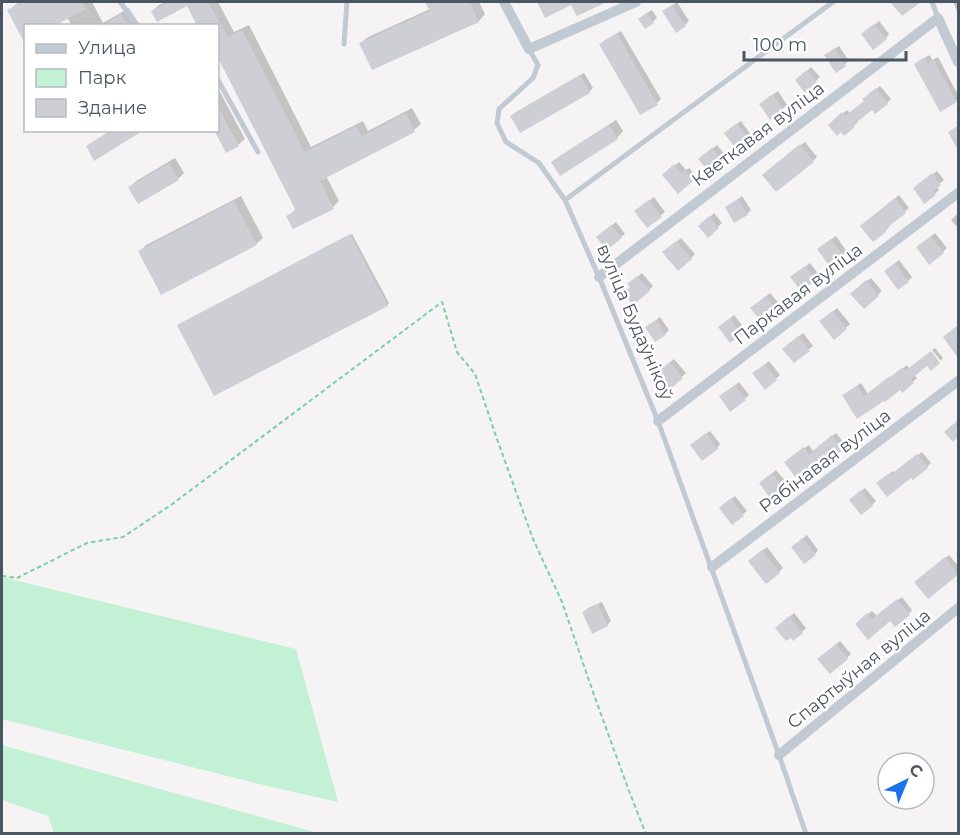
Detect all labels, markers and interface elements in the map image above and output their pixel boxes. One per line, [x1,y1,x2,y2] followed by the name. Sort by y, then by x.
[24,24,219,132] legend
[744,24,906,62] scale bar
[753,34,807,56] text: 100 m
[78,37,136,59] text: Улица
[78,67,127,89] text: Парк
[687,77,829,191] street label: Кветкавая вуліца
[78,97,147,119] text: Здание
[729,239,867,349] street label: Паркавая вуліца
[592,241,678,403] street label: вуліца Будаўнікоў
[755,404,895,518] street label: Рабінавая вуліца
[783,604,935,734] street label: Спартыўная вуліца
[876,751,936,811] north arrow
[905,759,927,782] text: С

